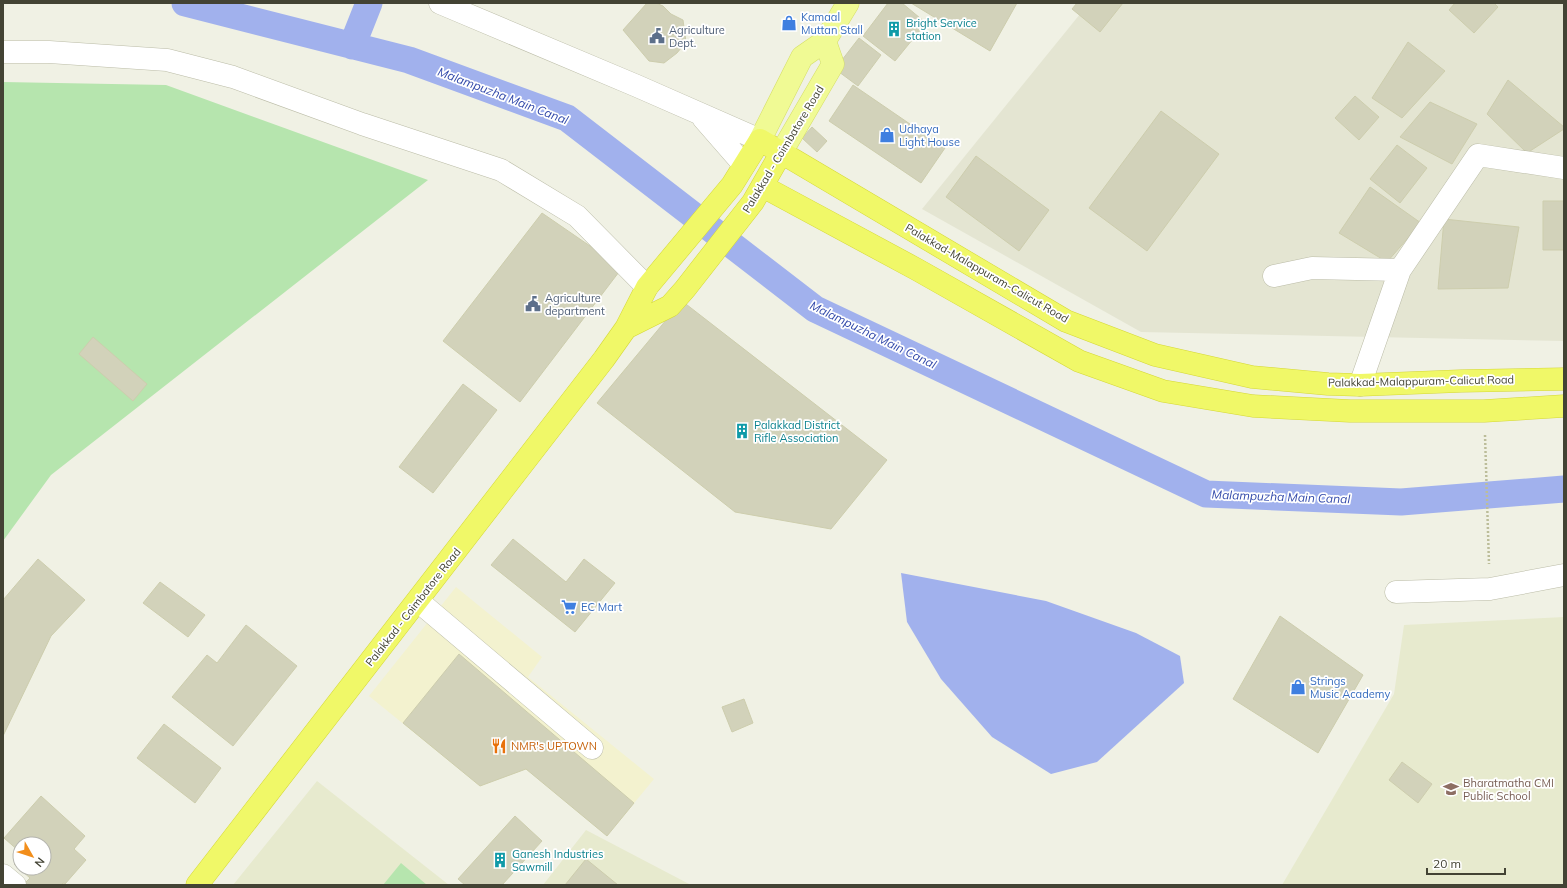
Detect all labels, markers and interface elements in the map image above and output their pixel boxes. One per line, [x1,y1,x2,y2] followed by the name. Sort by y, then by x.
[801,10,863,37] place label: Kamaal Muttan Stall
[780,14,798,32] shop icon: Kamaal Muttan Stall
[906,16,977,43] place label: Bright Service station
[885,20,903,38] building icon: Bright Service station
[669,23,725,50] place label: Agriculture Dept.
[648,27,666,45] public building icon: Agriculture Dept.
[436,64,571,127] water label: Malampuzha Main Canal
[739,83,827,215] street label: Palakkad - Coimbatore Road
[899,122,960,149] place label: Udhaya Light House
[878,126,896,144] shop icon: Udhaya Light House
[903,220,1071,326] street label: Palakkad-Malappuram-Calicut Road
[545,291,605,318] place label: Agriculture department
[524,295,542,313] public building icon: Agriculture department
[808,297,939,372] water label: Malampuzha Main Canal
[1328,372,1514,390] street label: Palakkad-Malappuram-Calicut Road
[754,418,840,445] place label: Palakkad District Rifle Association
[733,422,751,440] building icon: Palakkad District Rifle Association
[1211,487,1351,506] water label: Malampuzha Main Canal
[362,545,464,669] street label: Palakkad - Coimbatore Road
[560,598,578,616] supermarket icon: EC Mart
[581,600,622,614] place label: EC Mart
[1310,674,1390,701] place label: Strings Music Academy
[1289,678,1307,696] shop icon: Strings Music Academy
[490,737,508,755] restaurant icon: NMR's UPTOWN
[511,739,597,753] place label: NMR's UPTOWN
[1463,776,1554,803] place label: Bharatmatha CMI Public School
[1442,780,1460,798] school or university icon: Bharatmatha CMI Public School
[12,836,52,876] north arrow
[512,847,603,874] place label: Ganesh Industries Sawmill
[1427,850,1505,876] scale bar
[491,851,509,869] building icon: Ganesh Industries Sawmill
[32,855,48,870] text: N
[1433,856,1461,871] text: 20 m

